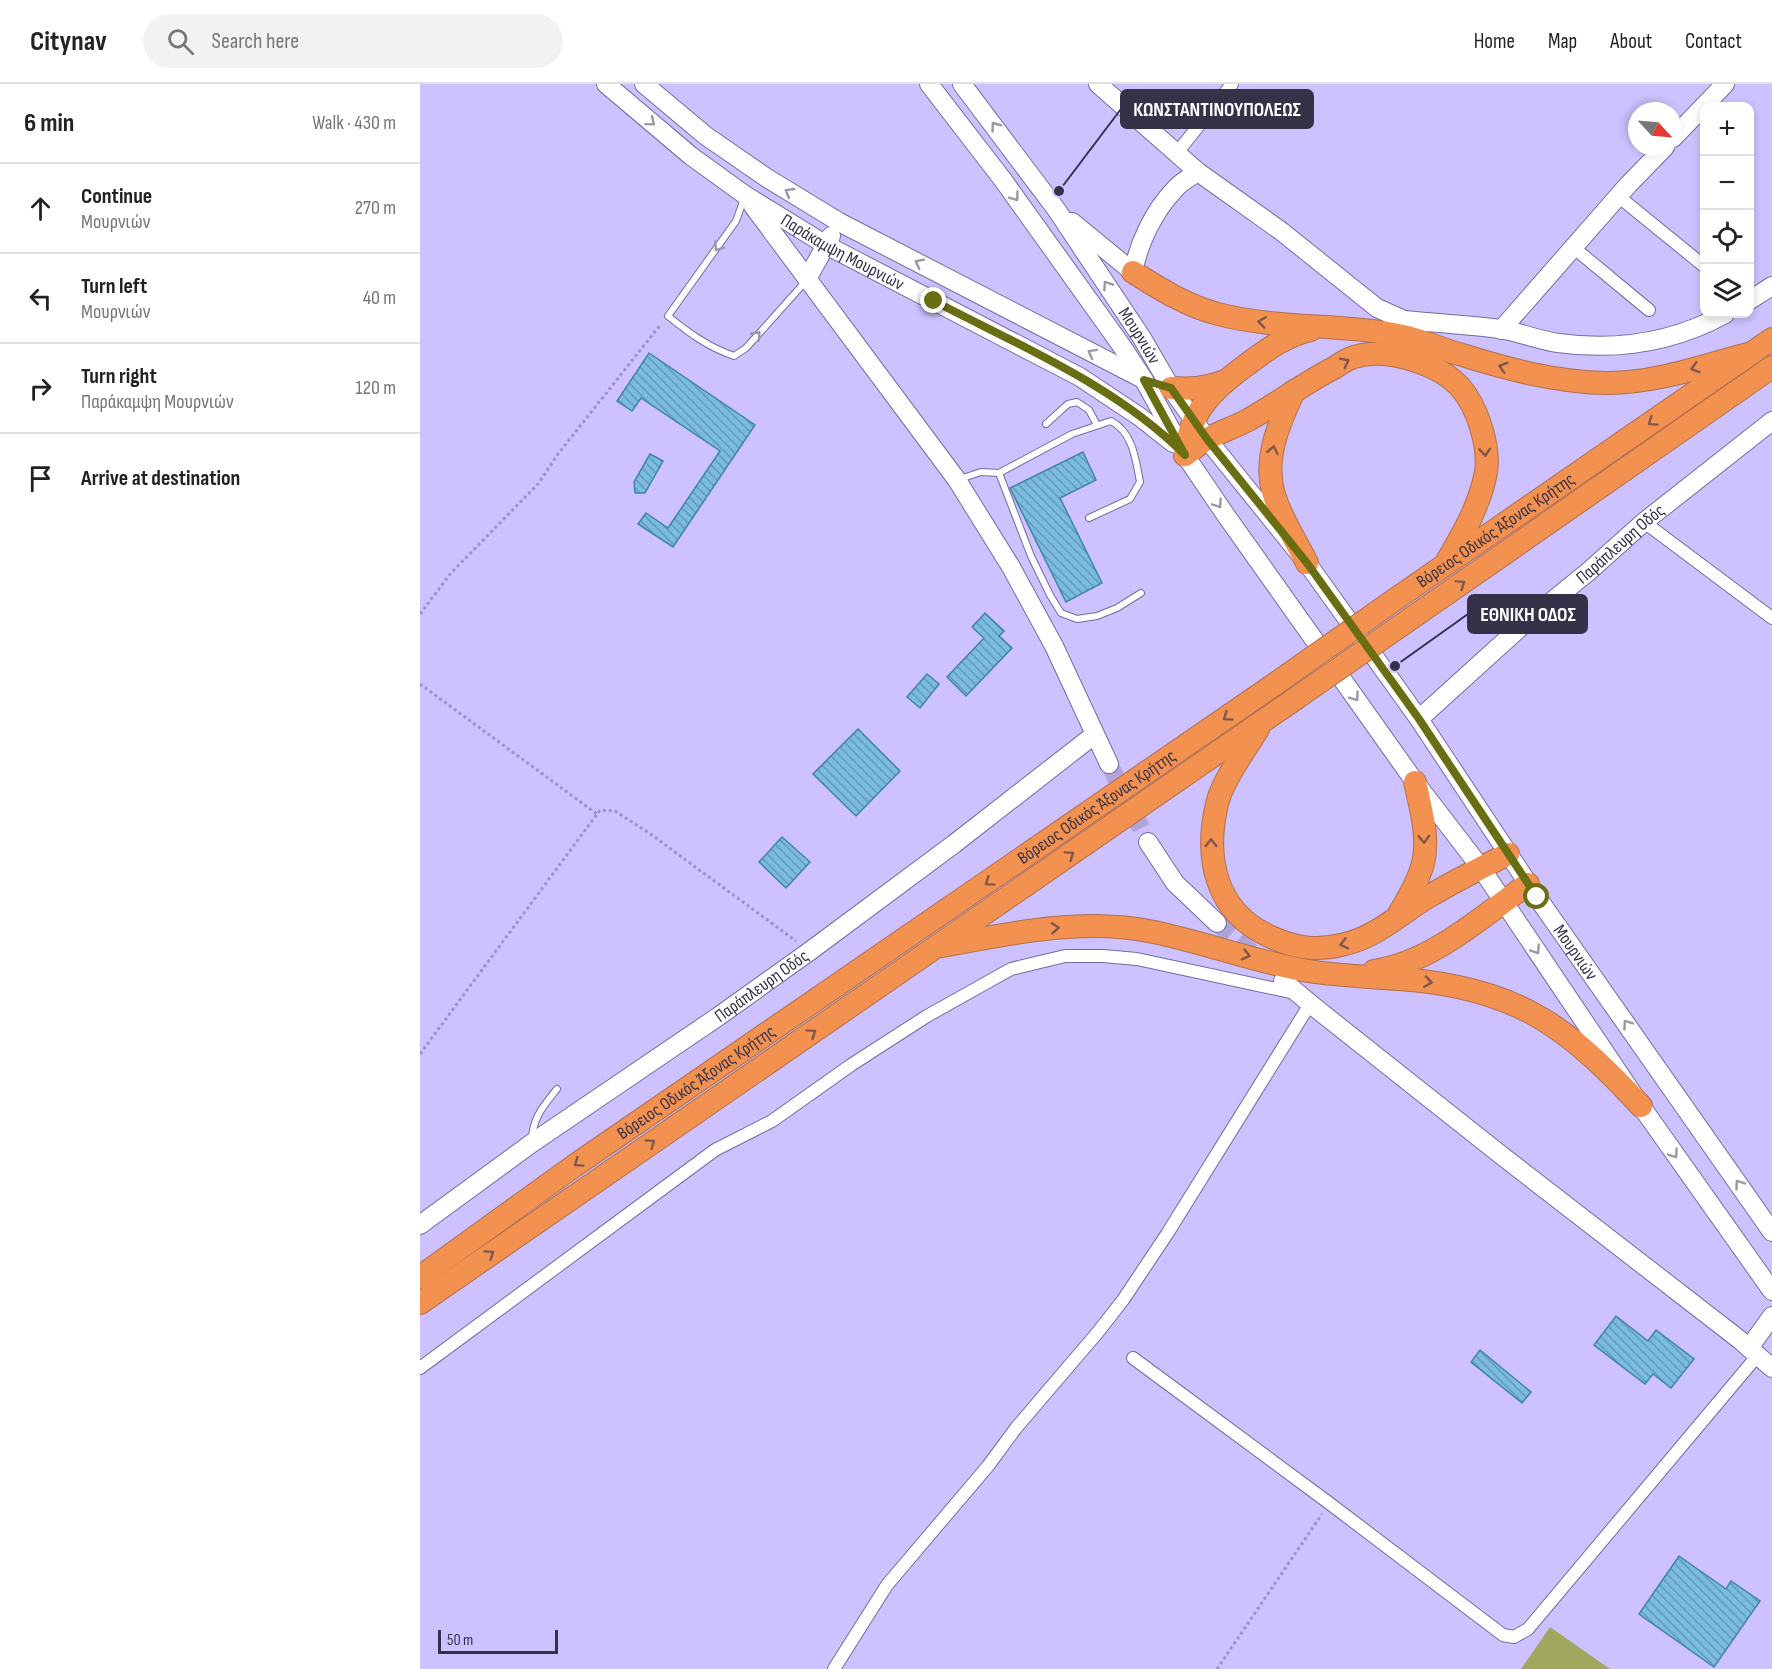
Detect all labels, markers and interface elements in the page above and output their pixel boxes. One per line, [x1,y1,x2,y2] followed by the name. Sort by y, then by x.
[143,14,563,68] search box
[30,25,107,58] text: Citynav
[164,25,197,58] icon: search
[212,28,299,55] text: Search here
[1474,29,1515,54] text: Home
[1548,29,1577,54] text: Map
[1610,29,1652,54] text: About
[1685,29,1742,54] text: Contact
[1121,90,1313,128] callout: ΚΩΝΣΤΑΝΤΙΝΟΥΠΟΛΕΩΣ
[1133,98,1301,122] text: ΚΩΝΣΤΑΝΤΙΝΟΥΠΟΛΕΩΣ
[1628,102,1682,156] north arrow
[1700,102,1754,318] map controls
[1700,102,1754,156] button: +
[24,108,74,139] text: 6 min
[312,111,396,135] text: Walk · 430 m
[644,115,655,126] one-way arrow
[991,121,1002,132] one-way arrow
[1700,156,1754,210] button: −
[81,183,152,210] text: Continue
[785,187,795,199] one-way arrow
[1008,191,1019,202] one-way arrow
[24,192,57,225] icon: ahead
[355,196,396,220] text: 270 m
[81,210,150,234] text: Μουρνιών
[777,210,907,295] street label: Παράκαμψη Μουρνιών
[1700,210,1754,264] button: locate
[714,240,725,251] one-way arrow
[914,259,925,271] one-way arrow
[1700,264,1754,318] button: layers
[81,273,147,300] text: Turn left
[1102,281,1114,291] one-way arrow
[24,282,57,315] icon: left
[363,286,396,310] text: 40 m
[920,287,946,313] route end
[81,300,150,324] text: Μουρνιών
[1114,304,1165,368] street label: Μουρνιών
[1257,316,1267,329] one-way arrow
[750,331,761,342] one-way arrow
[1088,349,1098,360] one-way arrow
[1339,358,1349,369] one-way arrow
[1690,361,1701,373] one-way arrow
[1498,362,1509,374] one-way arrow
[81,363,157,390] text: Turn right
[24,372,57,405] icon: right
[356,376,396,400] text: 120 m
[81,390,234,414] text: Παράκαμψη Μουρνιών
[1647,415,1658,426] one-way arrow
[1266,445,1279,455] one-way arrow
[1478,447,1491,456] one-way arrow
[24,462,57,495] icon: arrive
[81,465,240,492] text: Arrive at destination
[1413,469,1579,592] street label: Βόρειος Οδικός Άξονας Κρήτης
[1211,497,1222,508] one-way arrow
[1572,500,1669,588] street label: Παράπλευρη Οδός
[1455,580,1466,591] one-way arrow
[1468,595,1587,633] callout: ΕΘΝΙΚΗ ΟΔΟΣ
[1480,603,1576,627] text: ΕΘΝΙΚΗ ΟΔΟΣ
[1348,690,1359,701] one-way arrow
[1223,710,1234,721] one-way arrow
[1014,745,1180,869] street label: Βόρειος Οδικός Άξονας Κρήτης
[1418,835,1431,844] one-way arrow
[1205,838,1217,847] one-way arrow
[1063,851,1074,862] one-way arrow
[984,875,995,886] one-way arrow
[1523,883,1549,909] route start
[1050,921,1059,934] one-way arrow
[1549,921,1602,984] street label: Μουρνιών
[1339,937,1350,949] one-way arrow
[1529,943,1540,954] one-way arrow
[711,945,813,1027] street label: Παράπλευρη Οδός
[1241,948,1251,961] one-way arrow
[1423,976,1433,988] one-way arrow
[1623,1020,1634,1031] one-way arrow
[613,1021,780,1144] street label: Βόρειος Οδικός Άξονας Κρήτης
[805,1029,816,1040] one-way arrow
[644,1139,655,1150] one-way arrow
[1667,1147,1678,1158] one-way arrow
[574,1156,585,1167] one-way arrow
[1735,1180,1746,1191] one-way arrow
[484,1250,495,1261] one-way arrow
[438,1627,558,1654] scale bar
[447,1631,473,1650] text: 50 m

